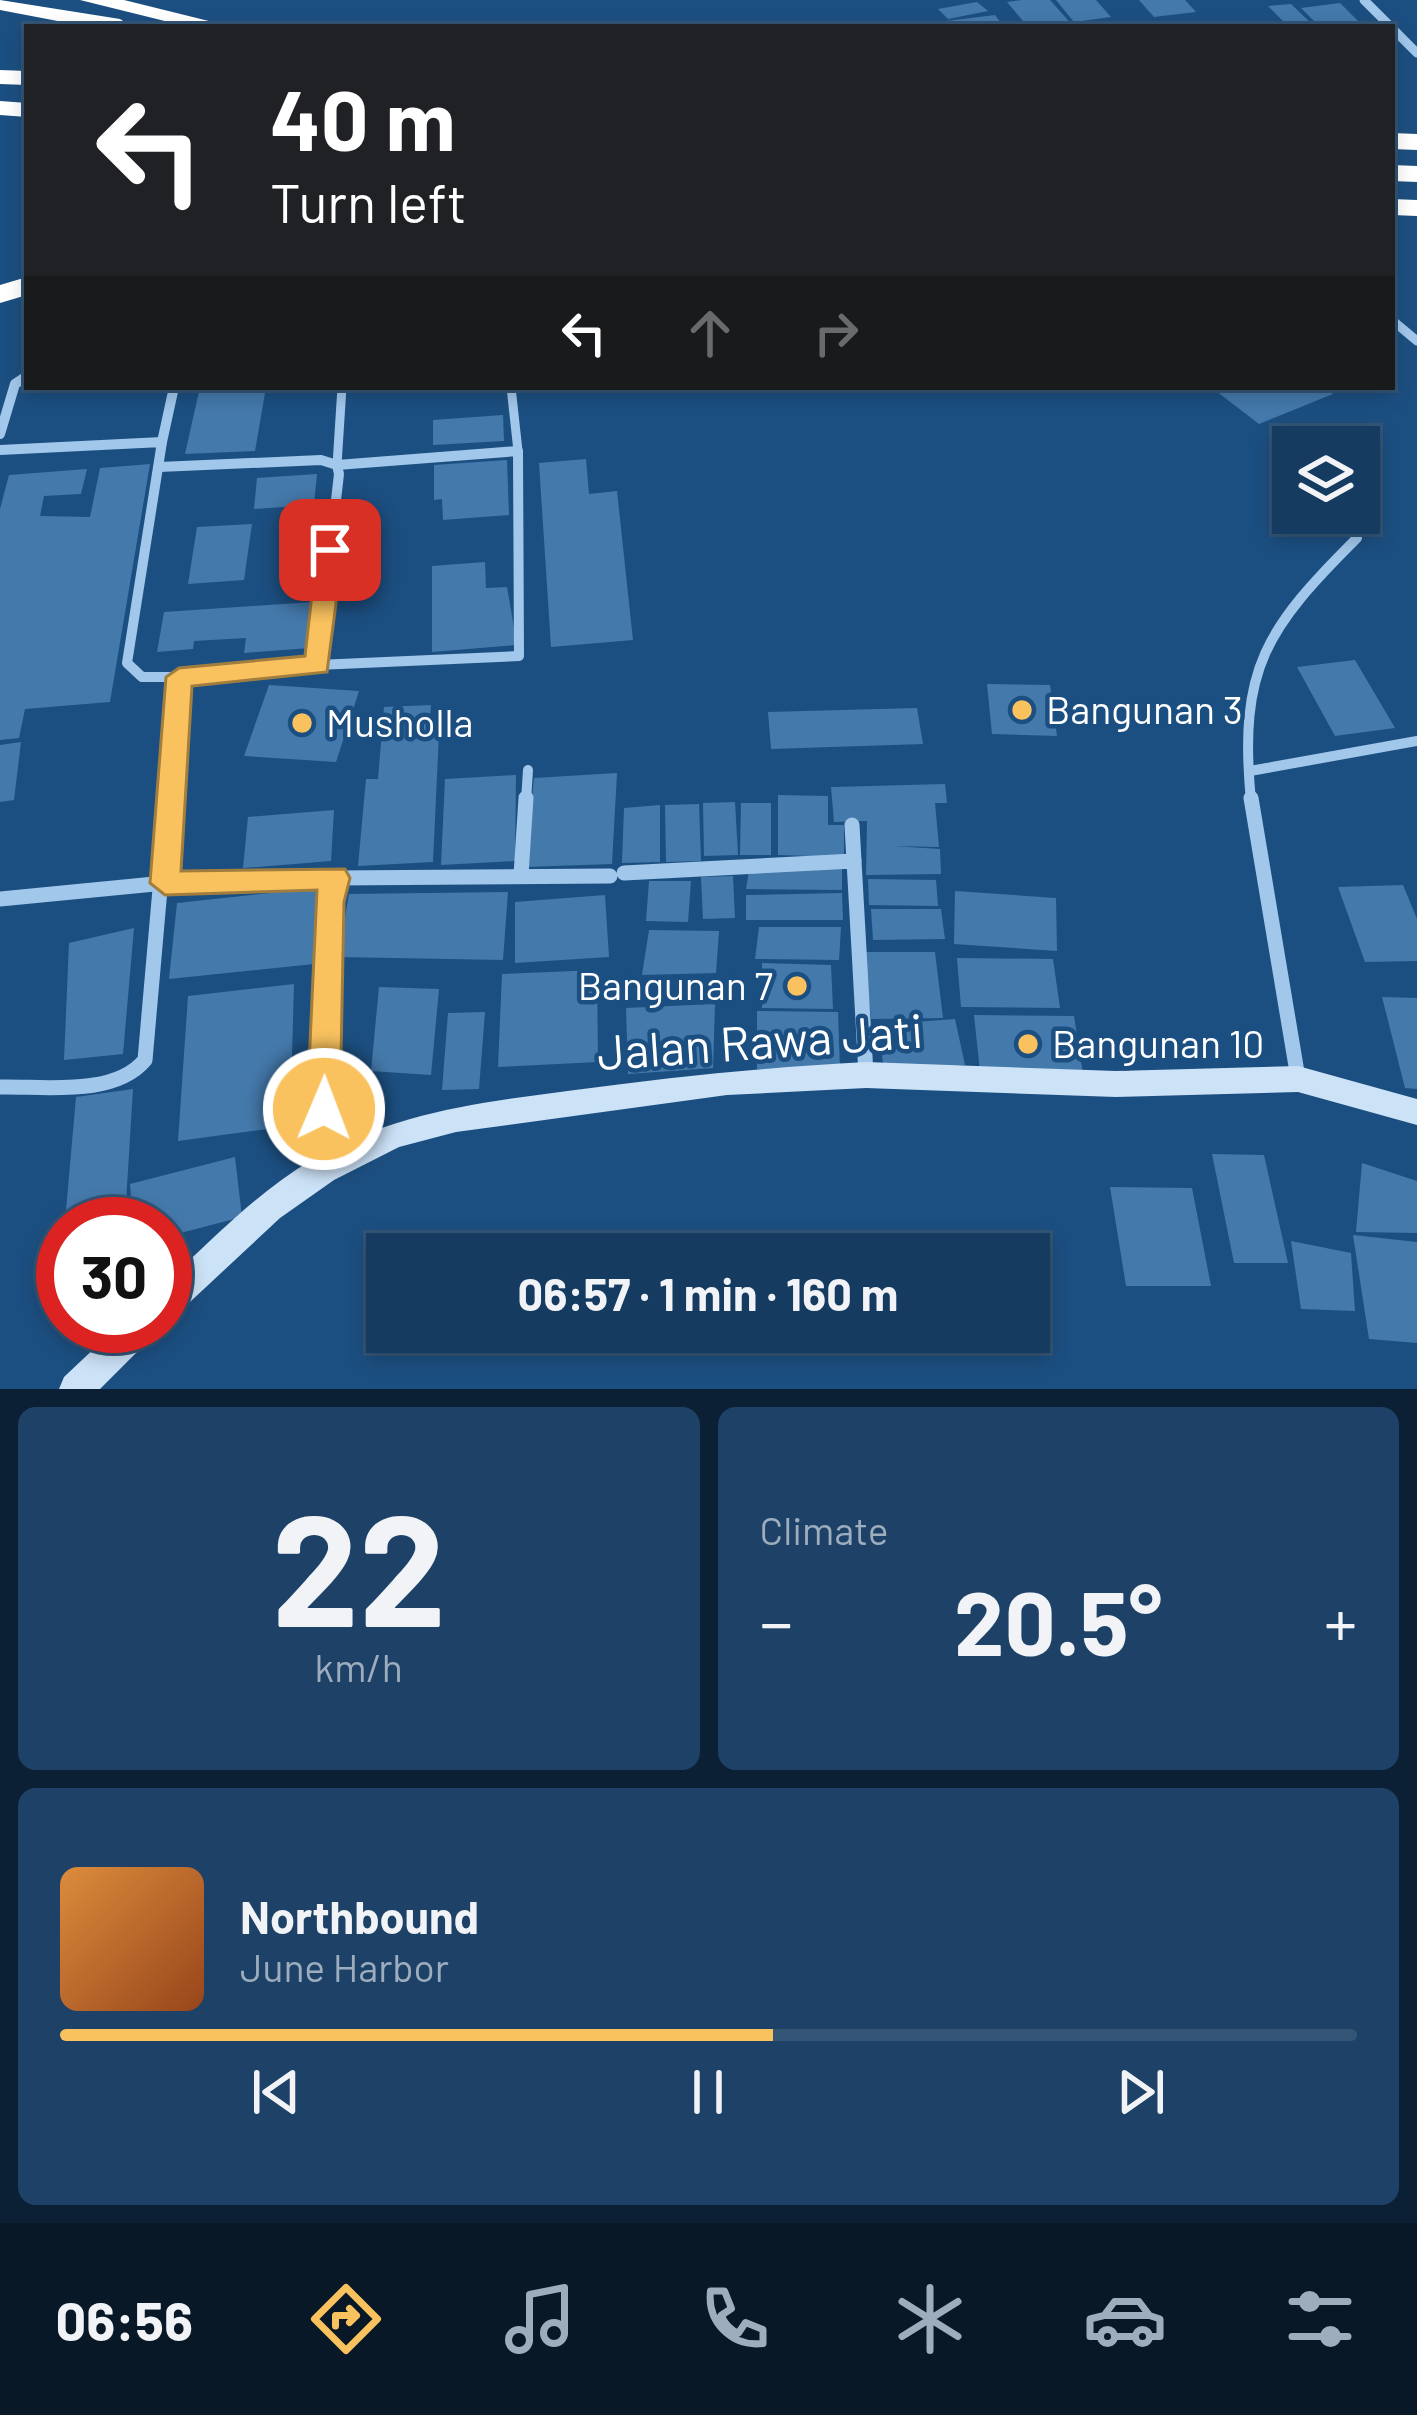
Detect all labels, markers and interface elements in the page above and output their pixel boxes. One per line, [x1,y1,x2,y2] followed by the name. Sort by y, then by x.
[270,67,456,168] text: 40 m
[72,72,228,228] icon: left
[270,169,467,234] text: Turn left
[551,300,617,366] icon: left
[677,300,743,366] icon: ahead
[803,300,869,366] icon: right
[1272,426,1380,534] map controls
[1272,426,1380,534] button: layers
[279,499,381,601] pin
[297,517,363,583] icon: arrive
[1046,685,1243,732] place label: Bangunan 3
[1009,697,1035,723] marker: Bangunan 3
[326,698,473,745] place label: Musholla
[289,710,315,736] marker: Musholla
[578,961,773,1008] place label: Bangunan 7
[784,973,810,999] marker: Bangunan 7
[595,1000,925,1080] street label: Jalan Rawa Jati
[1052,1019,1264,1066] place label: Bangunan 10
[1015,1031,1041,1057] marker: Bangunan 10
[261,1046,387,1172] position arrow
[36,1197,192,1353] speed limit sign: 30
[518,1266,898,1320] text: 06:57 · 1 min · 160 m
[271,1471,446,1658] text: 22
[760,1506,889,1553] text: Climate
[954,1566,1162,1674] text: 20.5°
[760,1581,793,1660] text: −
[1324,1581,1357,1660] text: +
[315,1643,403,1690] text: km/h
[240,1889,479,1943] text: Northbound
[240,1943,449,1990] text: June Harbor
[243,2059,309,2125] icon: previous
[675,2059,741,2125] icon: pause
[1108,2059,1174,2125] icon: next
[304,2277,388,2361] icon: directions
[498,2277,582,2361] icon: music
[693,2277,777,2361] icon: phone
[888,2277,972,2361] icon: climate
[1083,2277,1167,2361] icon: car
[1278,2277,1362,2361] icon: filters
[55,2287,193,2352] text: 06:56

